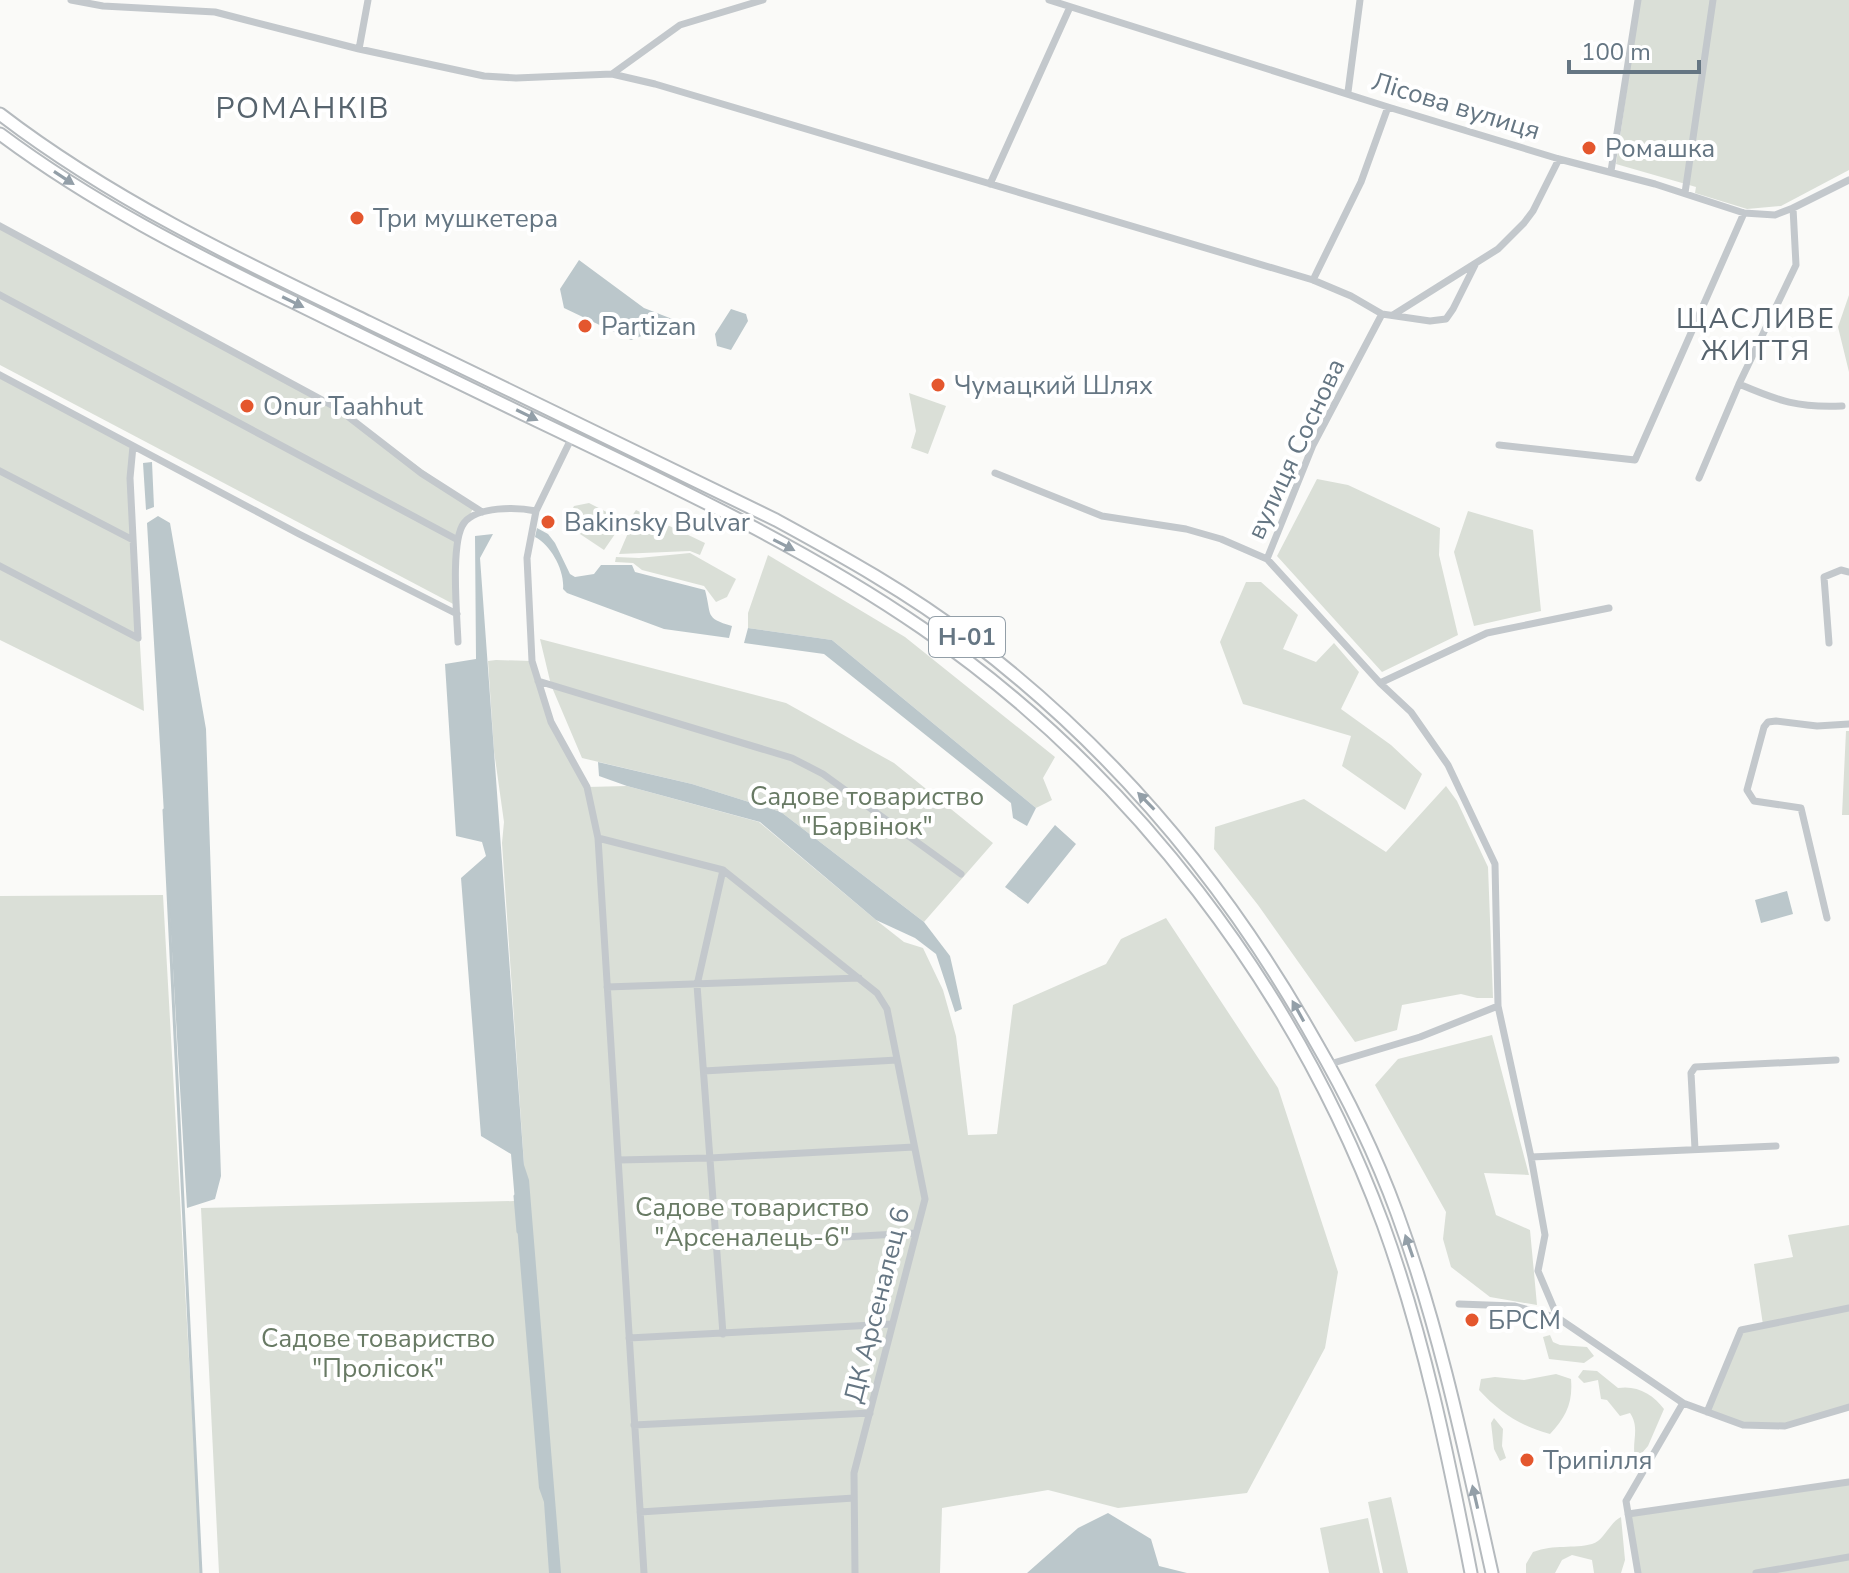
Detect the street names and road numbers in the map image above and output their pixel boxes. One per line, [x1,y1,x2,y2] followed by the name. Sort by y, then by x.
[1368,64,1544,148] street label: Лісова вулиця
[1239,353,1353,545] street label: вулиця Соснова
[929,617,1005,657] road number: Н-01
[836,1204,918,1406] street label: ДК Арсеналец 6

